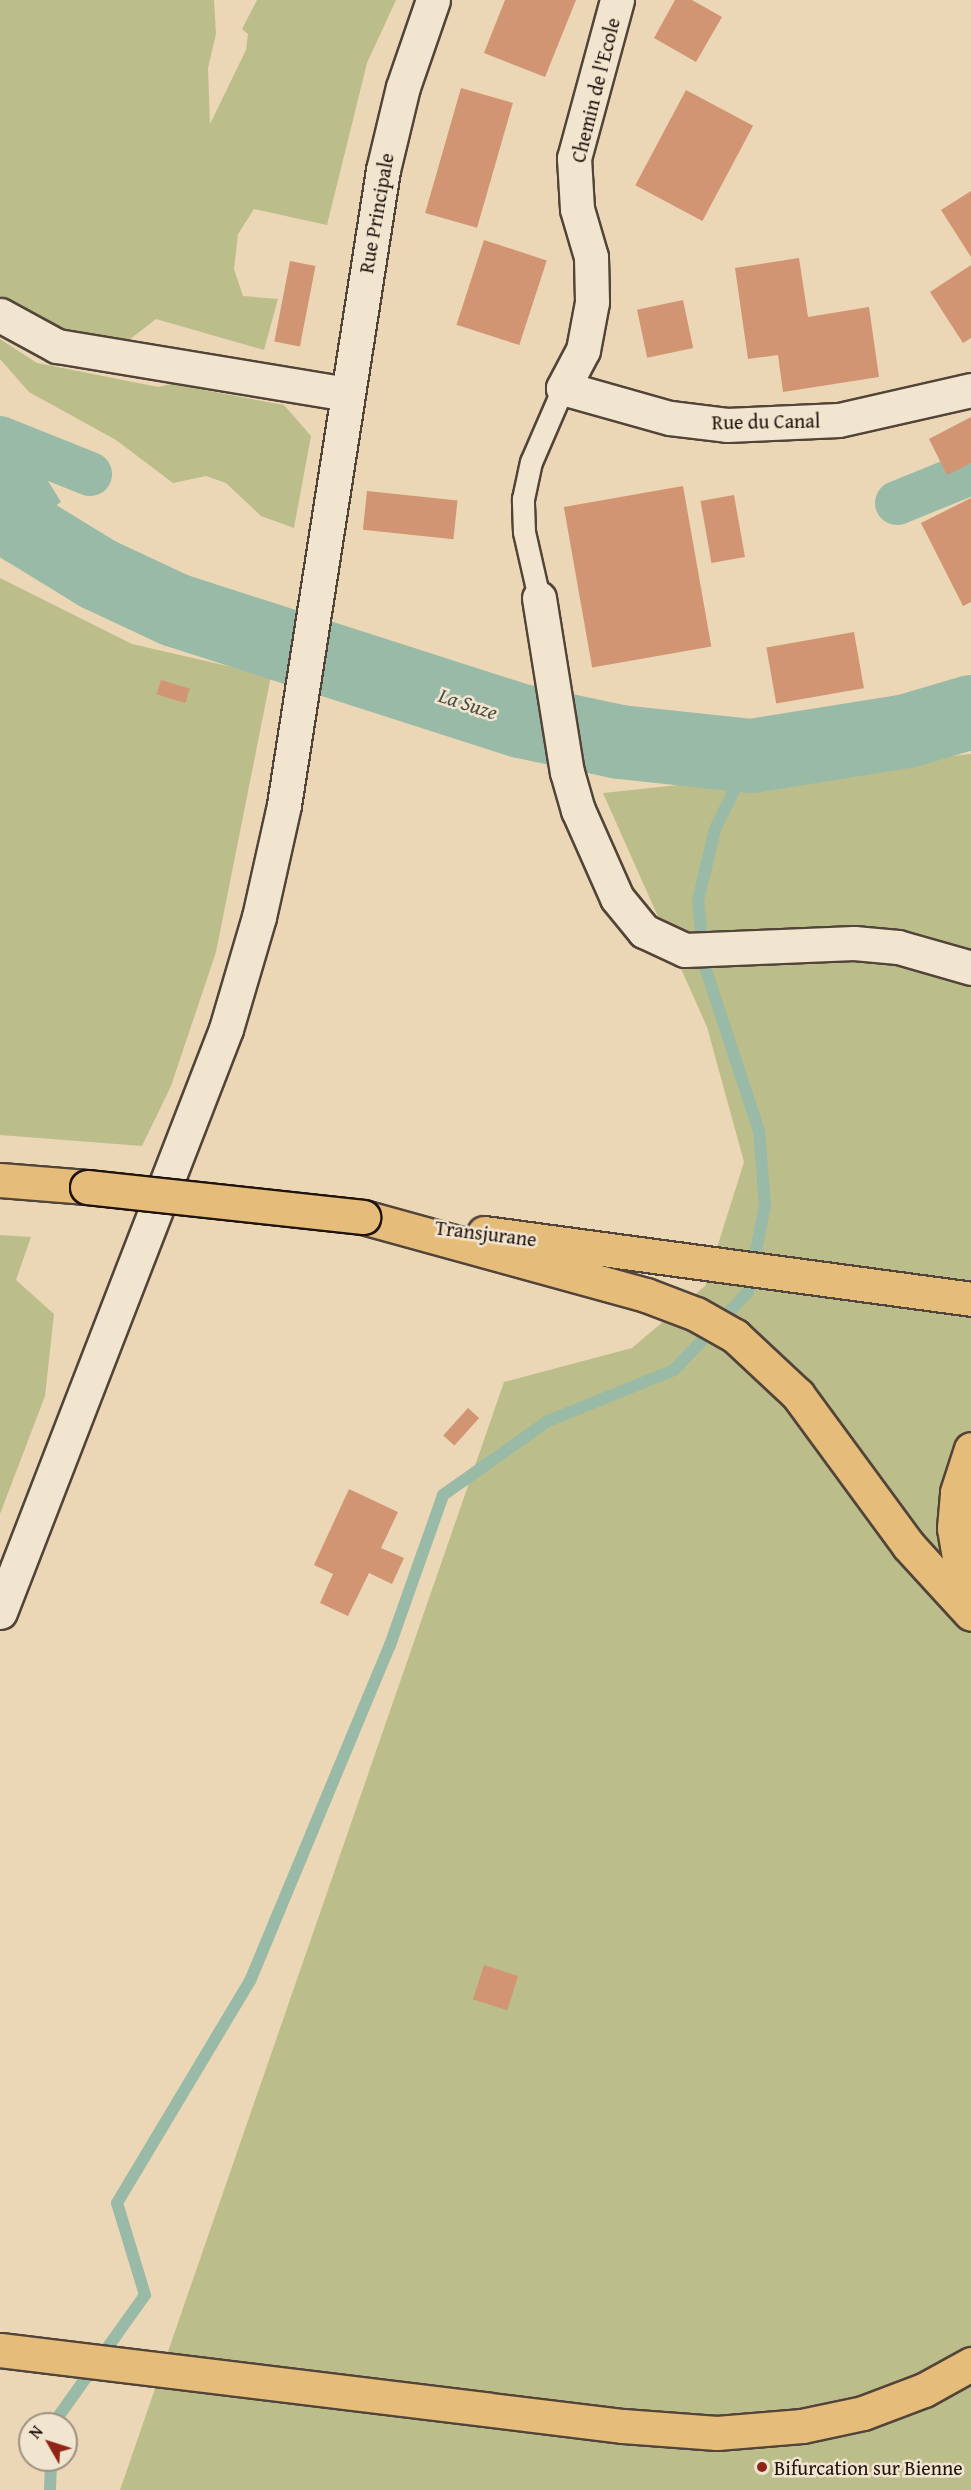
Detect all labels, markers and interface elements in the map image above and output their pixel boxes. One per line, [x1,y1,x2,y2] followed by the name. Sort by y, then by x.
[565,15,625,165] street label: Chemin de l'Ecole
[354,151,398,275] street label: Rue Principale
[711,408,821,434] street label: Rue du Canal
[435,683,501,725] water label: La Suze
[434,1215,538,1251] street label: Transjurane
[18,2412,78,2472] north arrow
[23,2420,48,2444] text: N
[774,2455,963,2479] place label: Bifurcation sur Bienne
[755,2460,769,2474] marker: Bifurcation sur Bienne

